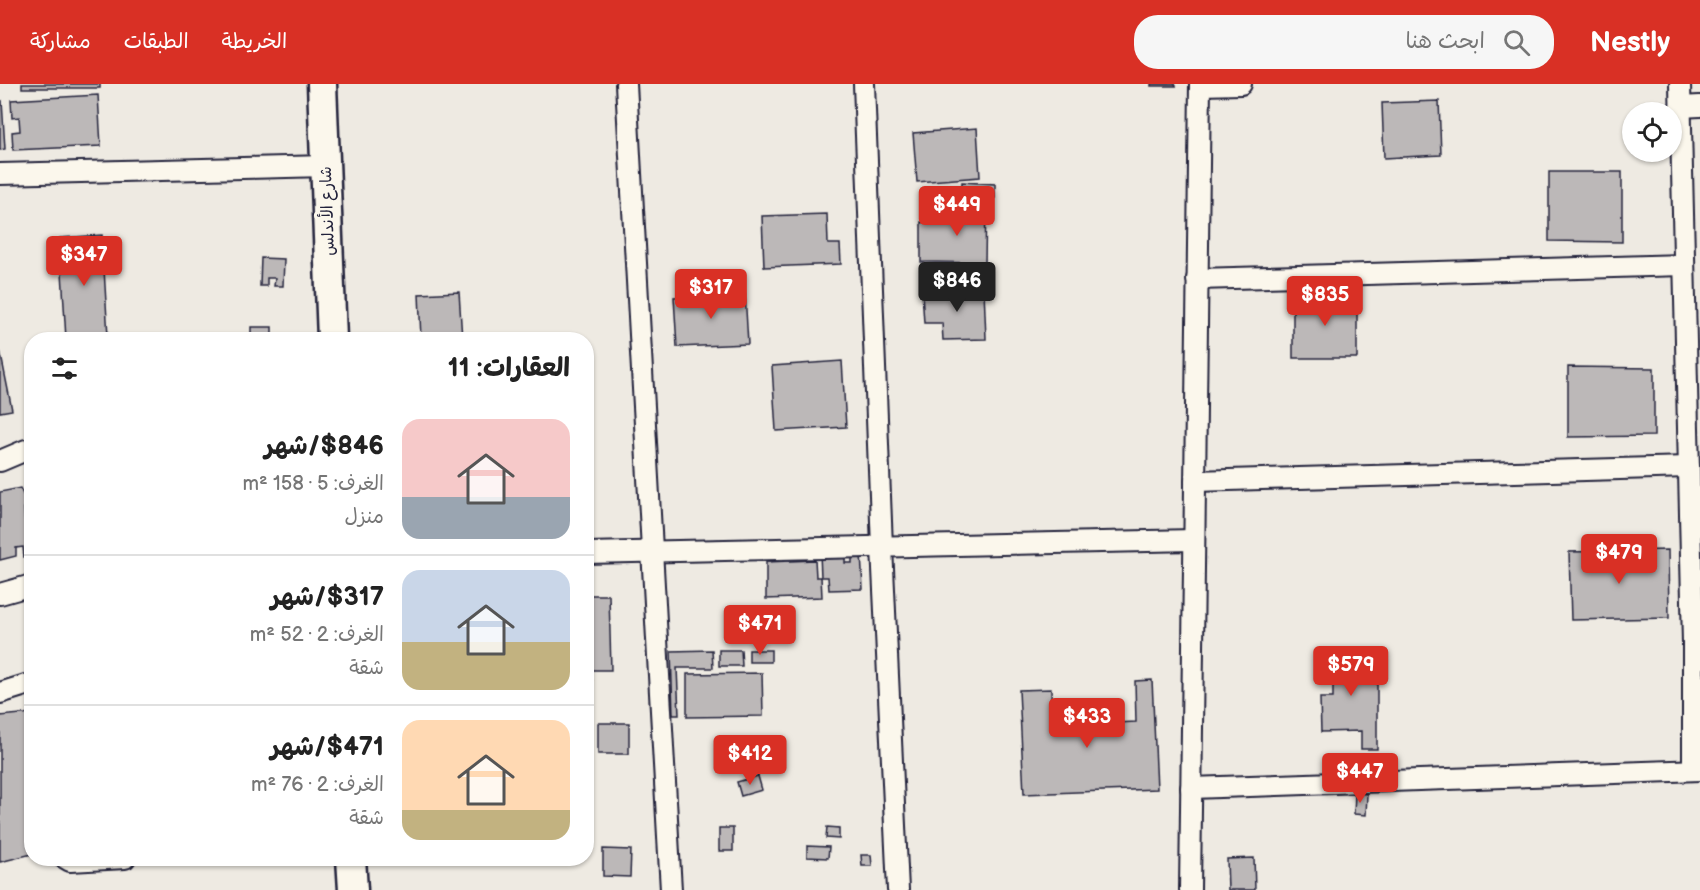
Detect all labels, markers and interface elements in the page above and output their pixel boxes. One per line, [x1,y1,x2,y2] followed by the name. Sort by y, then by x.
[1134,15,1554,69] search box
[1500,26,1533,59] icon: search
[1590,26,1670,59] text: Nestly
[1405,28,1485,55] text: ابحث هنا
[30,29,91,54] text: مشاركة
[124,29,189,54] text: الطبقات
[222,29,287,54] text: الخريطة
[1622,102,1682,162] map controls
[1622,102,1682,162] button: locate
[315,166,340,256] street label: شارع الأندلس
[921,186,993,237] pin: $449
[933,193,981,217] text: $449
[48,236,120,287] pin: $347
[60,243,108,267] text: $347
[921,262,993,313] pin: $846
[675,269,747,320] pin: $317
[932,269,982,293] text: $846
[689,276,733,300] text: $317
[1289,276,1361,327] pin: $835
[1301,283,1349,307] text: $835
[48,352,81,385] icon: filters
[448,353,570,384] text: العقارات: 11
[265,431,384,462] text: $846/شهر
[450,443,522,515] icon: home
[242,472,384,496] text: الغرف: 5 · 158 m²
[345,505,384,529] text: منزل
[1583,534,1655,585] pin: $479
[1595,541,1643,565] text: $479
[271,582,384,613] text: $317/شهر
[450,594,522,666] icon: home
[724,605,796,656] pin: $471
[738,612,782,636] text: $471
[250,623,384,647] text: الغرف: 2 · 52 m²
[1315,646,1387,697] pin: $579
[1327,653,1375,677] text: $579
[349,656,384,680] text: شقة
[1051,698,1123,749] pin: $433
[1063,705,1111,729] text: $433
[271,732,384,763] text: $471/شهر
[714,735,786,786] pin: $412
[728,742,772,766] text: $412
[450,744,522,816] icon: home
[1324,753,1396,804] pin: $447
[1336,760,1384,784] text: $447
[251,773,384,797] text: الغرف: 2 · 76 m²
[349,806,384,830] text: شقة

